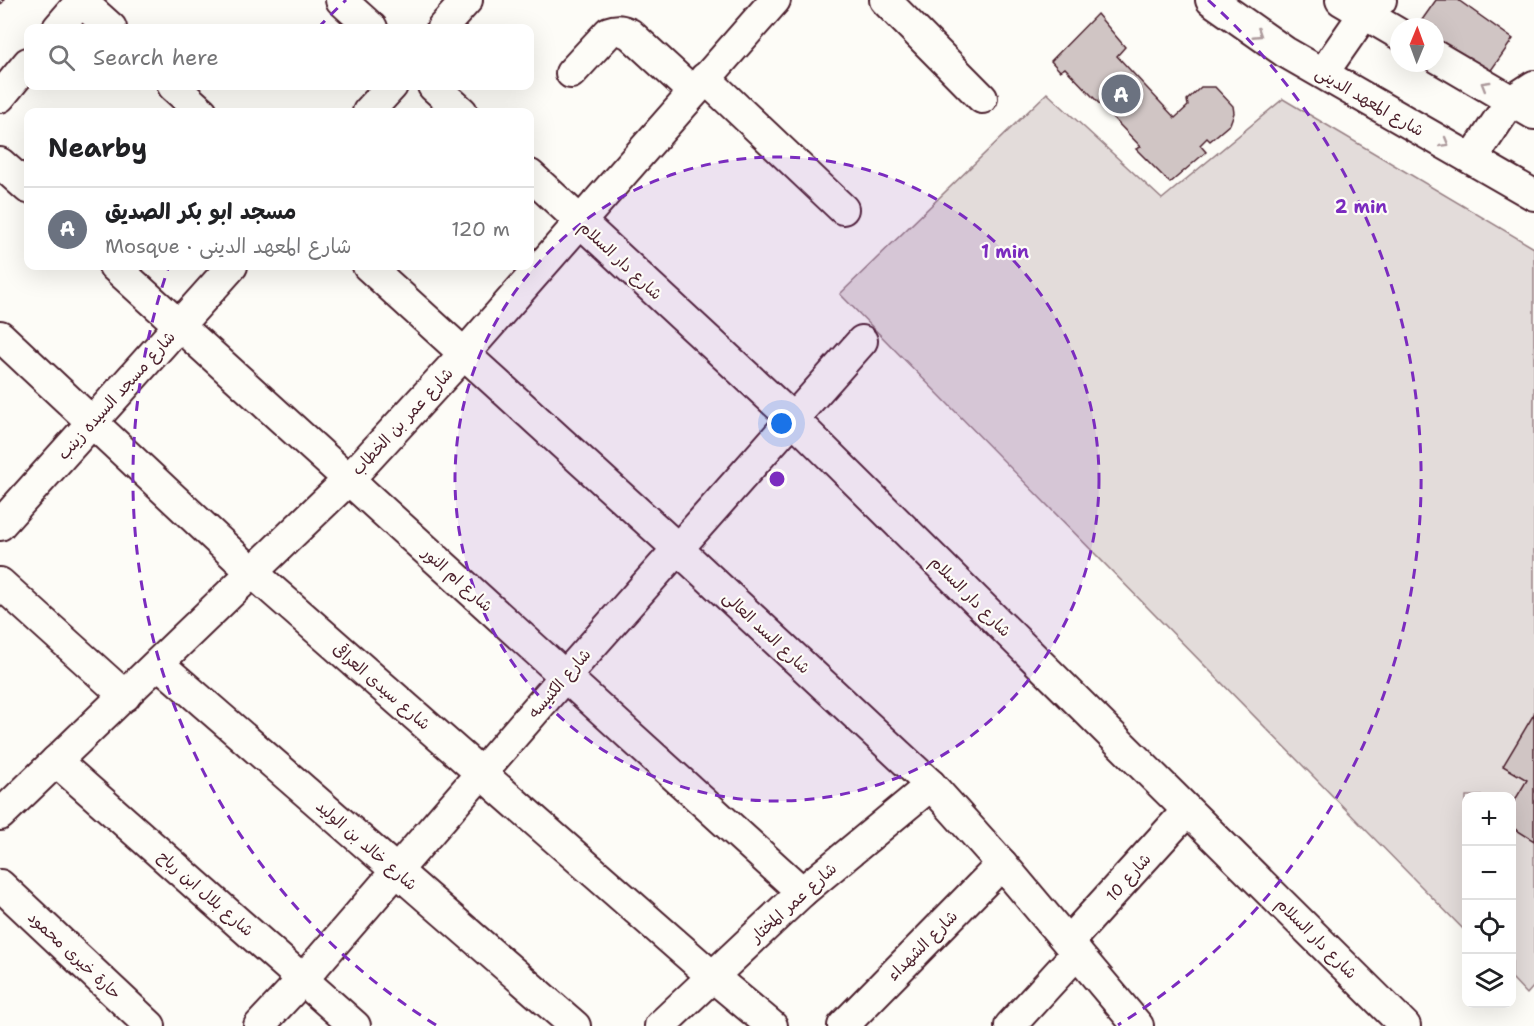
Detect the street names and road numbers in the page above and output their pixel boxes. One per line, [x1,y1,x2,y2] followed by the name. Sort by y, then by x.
[1311,62,1428,142] street label: شارع المعهد الدينى
[573,216,667,306] street label: شارع دار السلام
[53,326,181,465] street label: شارع مسجد السيده زينب
[347,363,458,480] street label: شارع عمر بن الخطاب
[415,541,497,618] street label: شارع ام النور
[924,551,1016,643] street label: شارع دار السلام
[718,586,815,679] street label: شارع السد العالى
[328,638,435,735] street label: شارع سيدى العراقى
[523,644,596,723] street label: شارع الكنيسه
[311,796,422,896] street label: شارع خالد بن الوليد
[153,846,258,942] street label: شارع بلال ابن رباح
[1101,849,1156,906] street label: شارع 10
[744,858,842,949] street label: شارع عمر المختار
[1270,893,1362,985] street label: شارع دار السلام
[883,906,963,986] street label: شارع الشهداء
[24,907,126,1004] street label: حارة خيرى محمود

